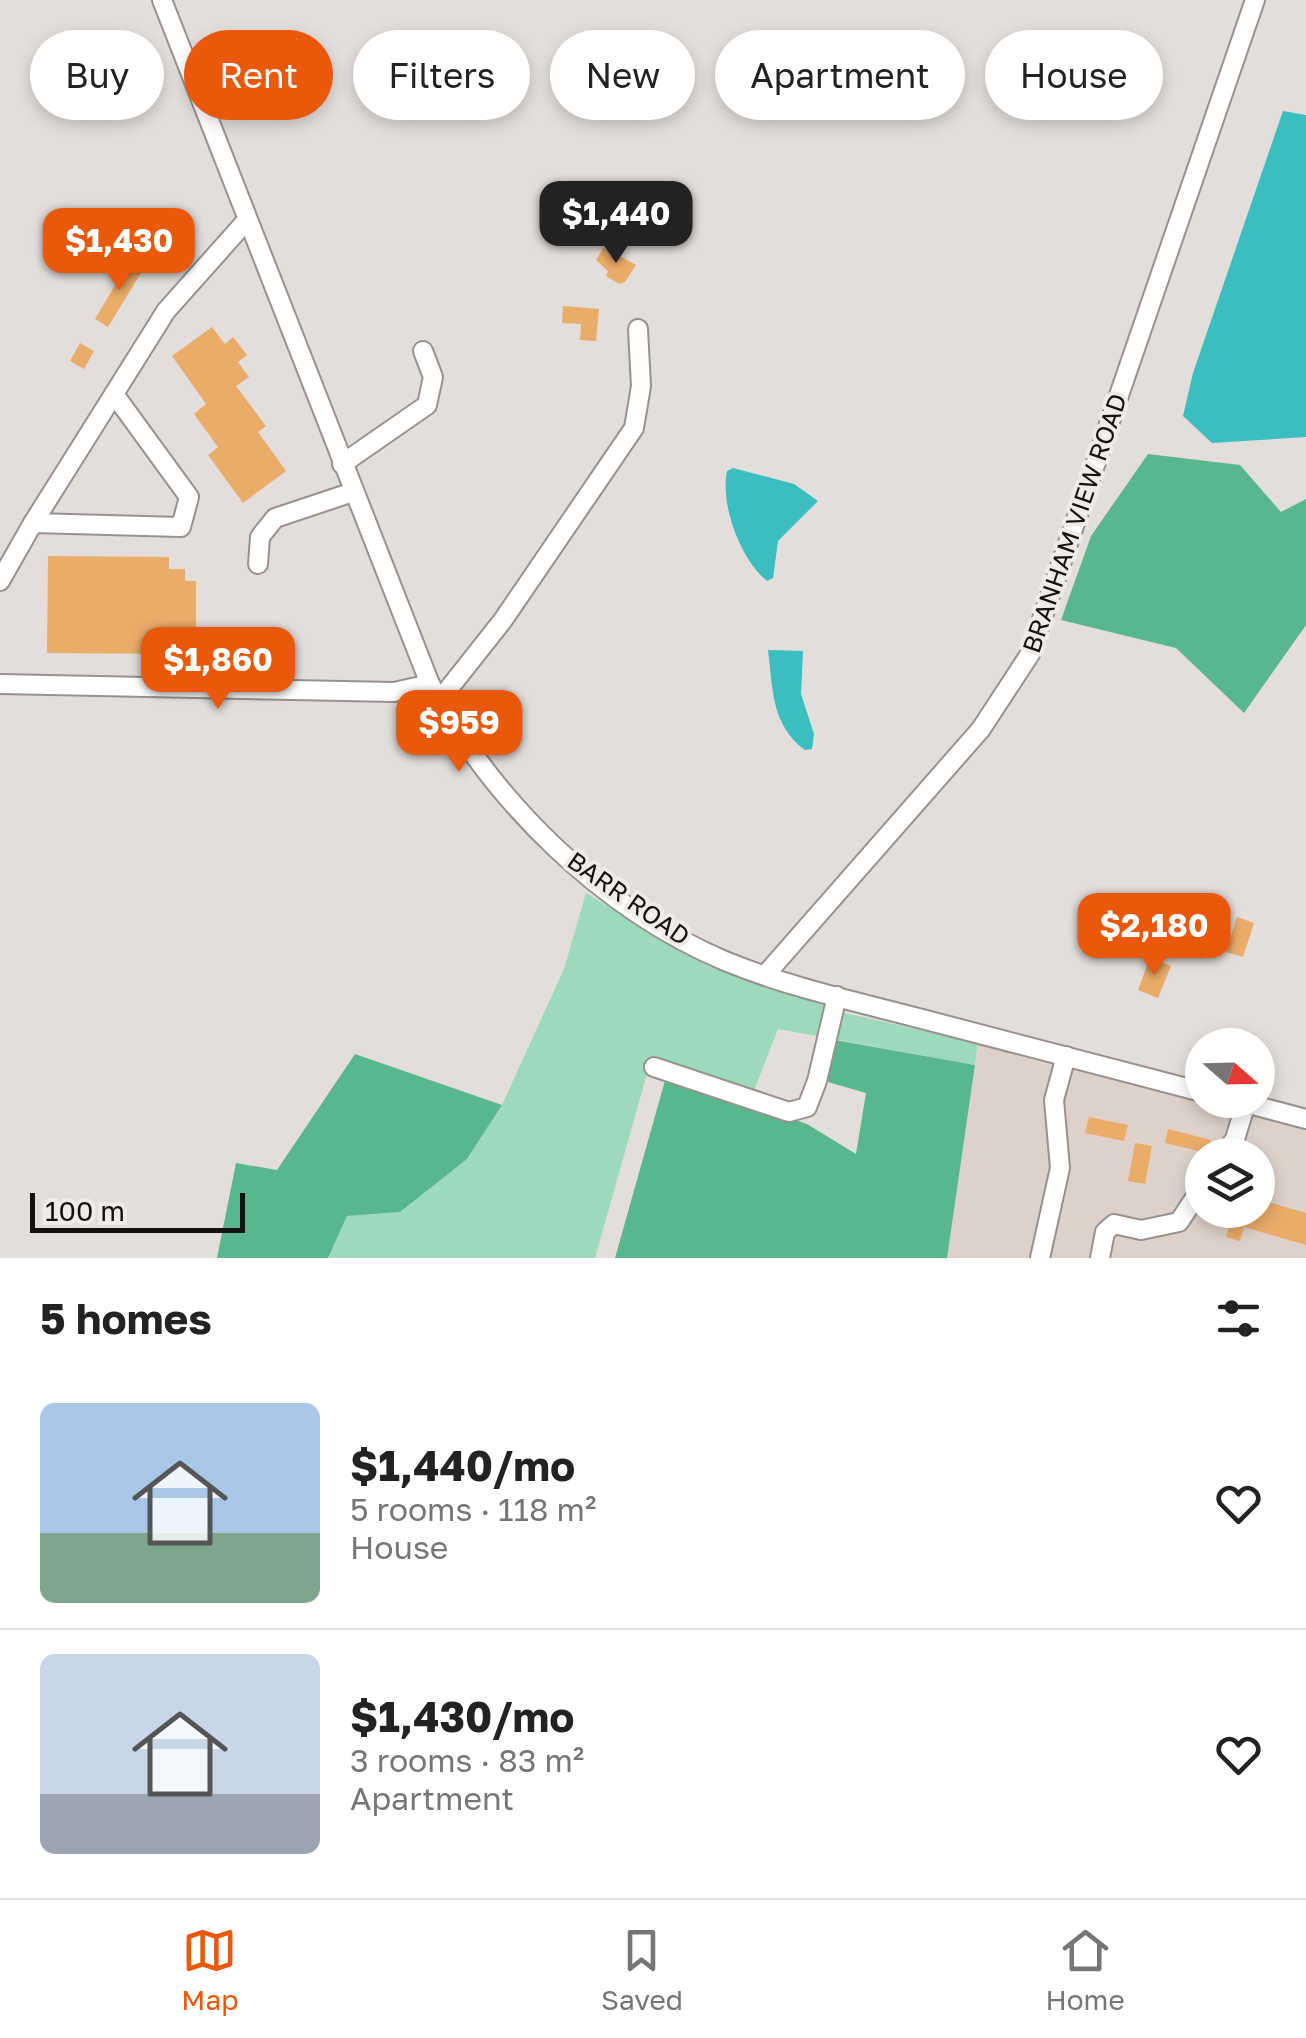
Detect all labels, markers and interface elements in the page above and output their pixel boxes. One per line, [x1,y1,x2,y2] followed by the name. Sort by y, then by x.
[30,30,164,120] chip: Buy
[184,30,333,120] chip: Rent
[353,30,530,120] chip: Filters
[550,30,695,120] chip: New
[715,30,965,120] chip: Apartment
[985,30,1163,120] chip: House
[535,181,697,266] pin: $1,440
[562,194,670,232] text: $1,440
[38,208,200,293] pin: $1,430
[65,221,173,259] text: $1,430
[1015,389,1133,657] street label: BRANHAM VIEW ROAD
[137,627,299,712] pin: $1,860
[163,640,273,678] text: $1,860
[400,690,518,775] pin: $959
[418,703,500,741] text: $959
[562,844,696,952] street label: BARR ROAD
[1073,893,1235,978] pin: $2,180
[1100,906,1208,944] text: $2,180
[1185,1028,1275,1118] north arrow
[1185,1028,1275,1228] map controls
[1185,1138,1275,1228] button: layers
[30,1188,245,1232] scale bar
[45,1194,125,1227] text: 100 m
[1211,1291,1266,1346] icon: filters
[40,1293,212,1343] text: 5 homes
[350,1440,575,1490] text: $1,440/mo
[120,1443,240,1563] icon: home
[1211,1476,1266,1531] icon: heart
[350,1490,596,1528] text: 5 rooms · 118 m²
[350,1528,448,1566] text: House
[350,1691,575,1741] text: $1,430/mo
[120,1694,240,1814] icon: home
[1211,1727,1266,1782] icon: heart
[350,1741,584,1779] text: 3 rooms · 83 m²
[350,1779,514,1817] text: Apartment
[181,1923,238,2016] tab: Map
[601,1923,683,2016] tab: Saved
[1046,1923,1125,2016] tab: Home

